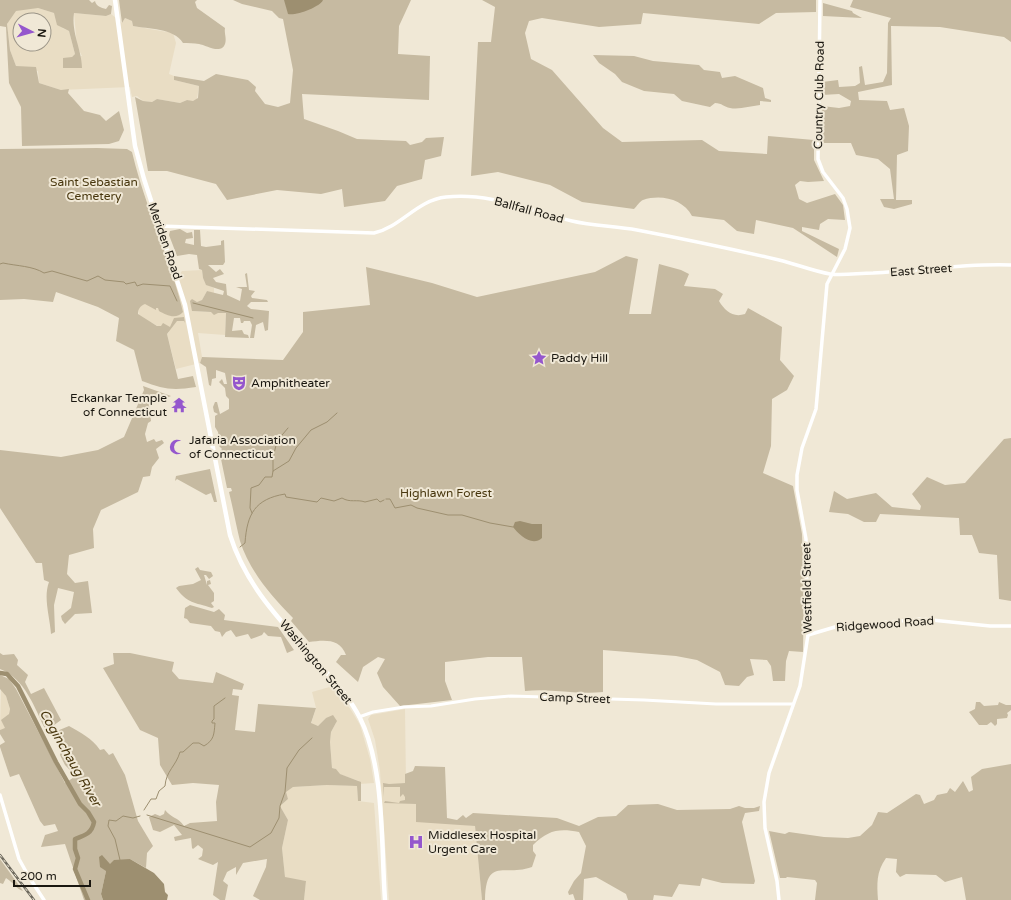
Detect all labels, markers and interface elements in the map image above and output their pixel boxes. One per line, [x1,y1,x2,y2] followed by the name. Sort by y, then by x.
[12,12,52,52] north arrow
[35,28,48,38] text: N
[811,41,827,149] street label: Country Club Road
[50,175,138,203] park label: Saint Sebastian Cemetery
[493,194,565,226] street label: Ballfall Road
[145,201,185,281] street label: Meriden Road
[890,261,953,279] street label: East Street
[530,349,548,367] place icon: Paddy Hill
[551,351,608,365] place label: Paddy Hill
[230,374,248,392] theatre icon: Amphitheater
[251,376,330,390] place label: Amphitheater
[70,391,167,419] place label: Eckankar Temple of Connecticut
[170,396,188,414] temple icon: Eckankar Temple of Connecticut
[189,433,296,461] place label: Jafaria Association of Connecticut
[168,438,186,456] mosque icon: Jafaria Association of Connecticut
[400,486,492,500] park label: Highlawn Forest
[799,542,815,634] street label: Westfield Street
[835,614,935,634] street label: Ridgewood Road
[277,617,356,707] street label: Washington Street
[539,690,611,706] street label: Camp Street
[36,707,105,811] water label: Coginchaug River
[428,828,536,856] place label: Middlesex Hospital Urgent Care
[407,833,425,851] hospital icon: Middlesex Hospital Urgent Care
[14,862,90,888] scale bar
[20,869,57,883] text: 200 m

